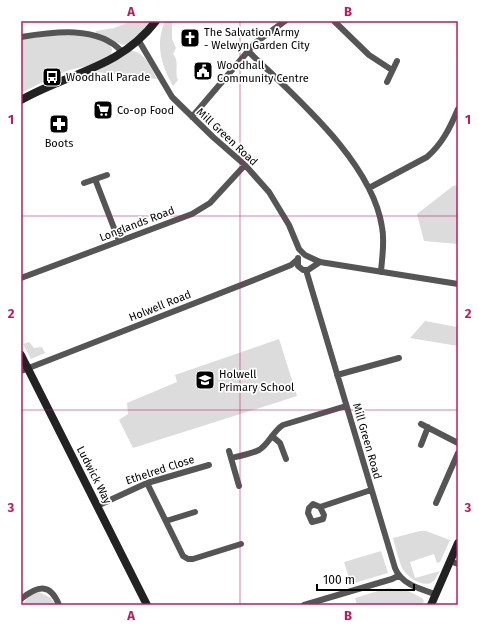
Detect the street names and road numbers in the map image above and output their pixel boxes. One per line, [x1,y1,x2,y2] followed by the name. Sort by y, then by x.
[194,105,260,169] street label: Mill Green Road
[98,204,176,244] street label: Longlands Road
[127,288,193,324] street label: Holwell Road
[350,401,384,481] street label: Mill Green Road
[74,444,114,507] street label: Ludwick Way
[124,453,196,487] street label: Ethelred Close

